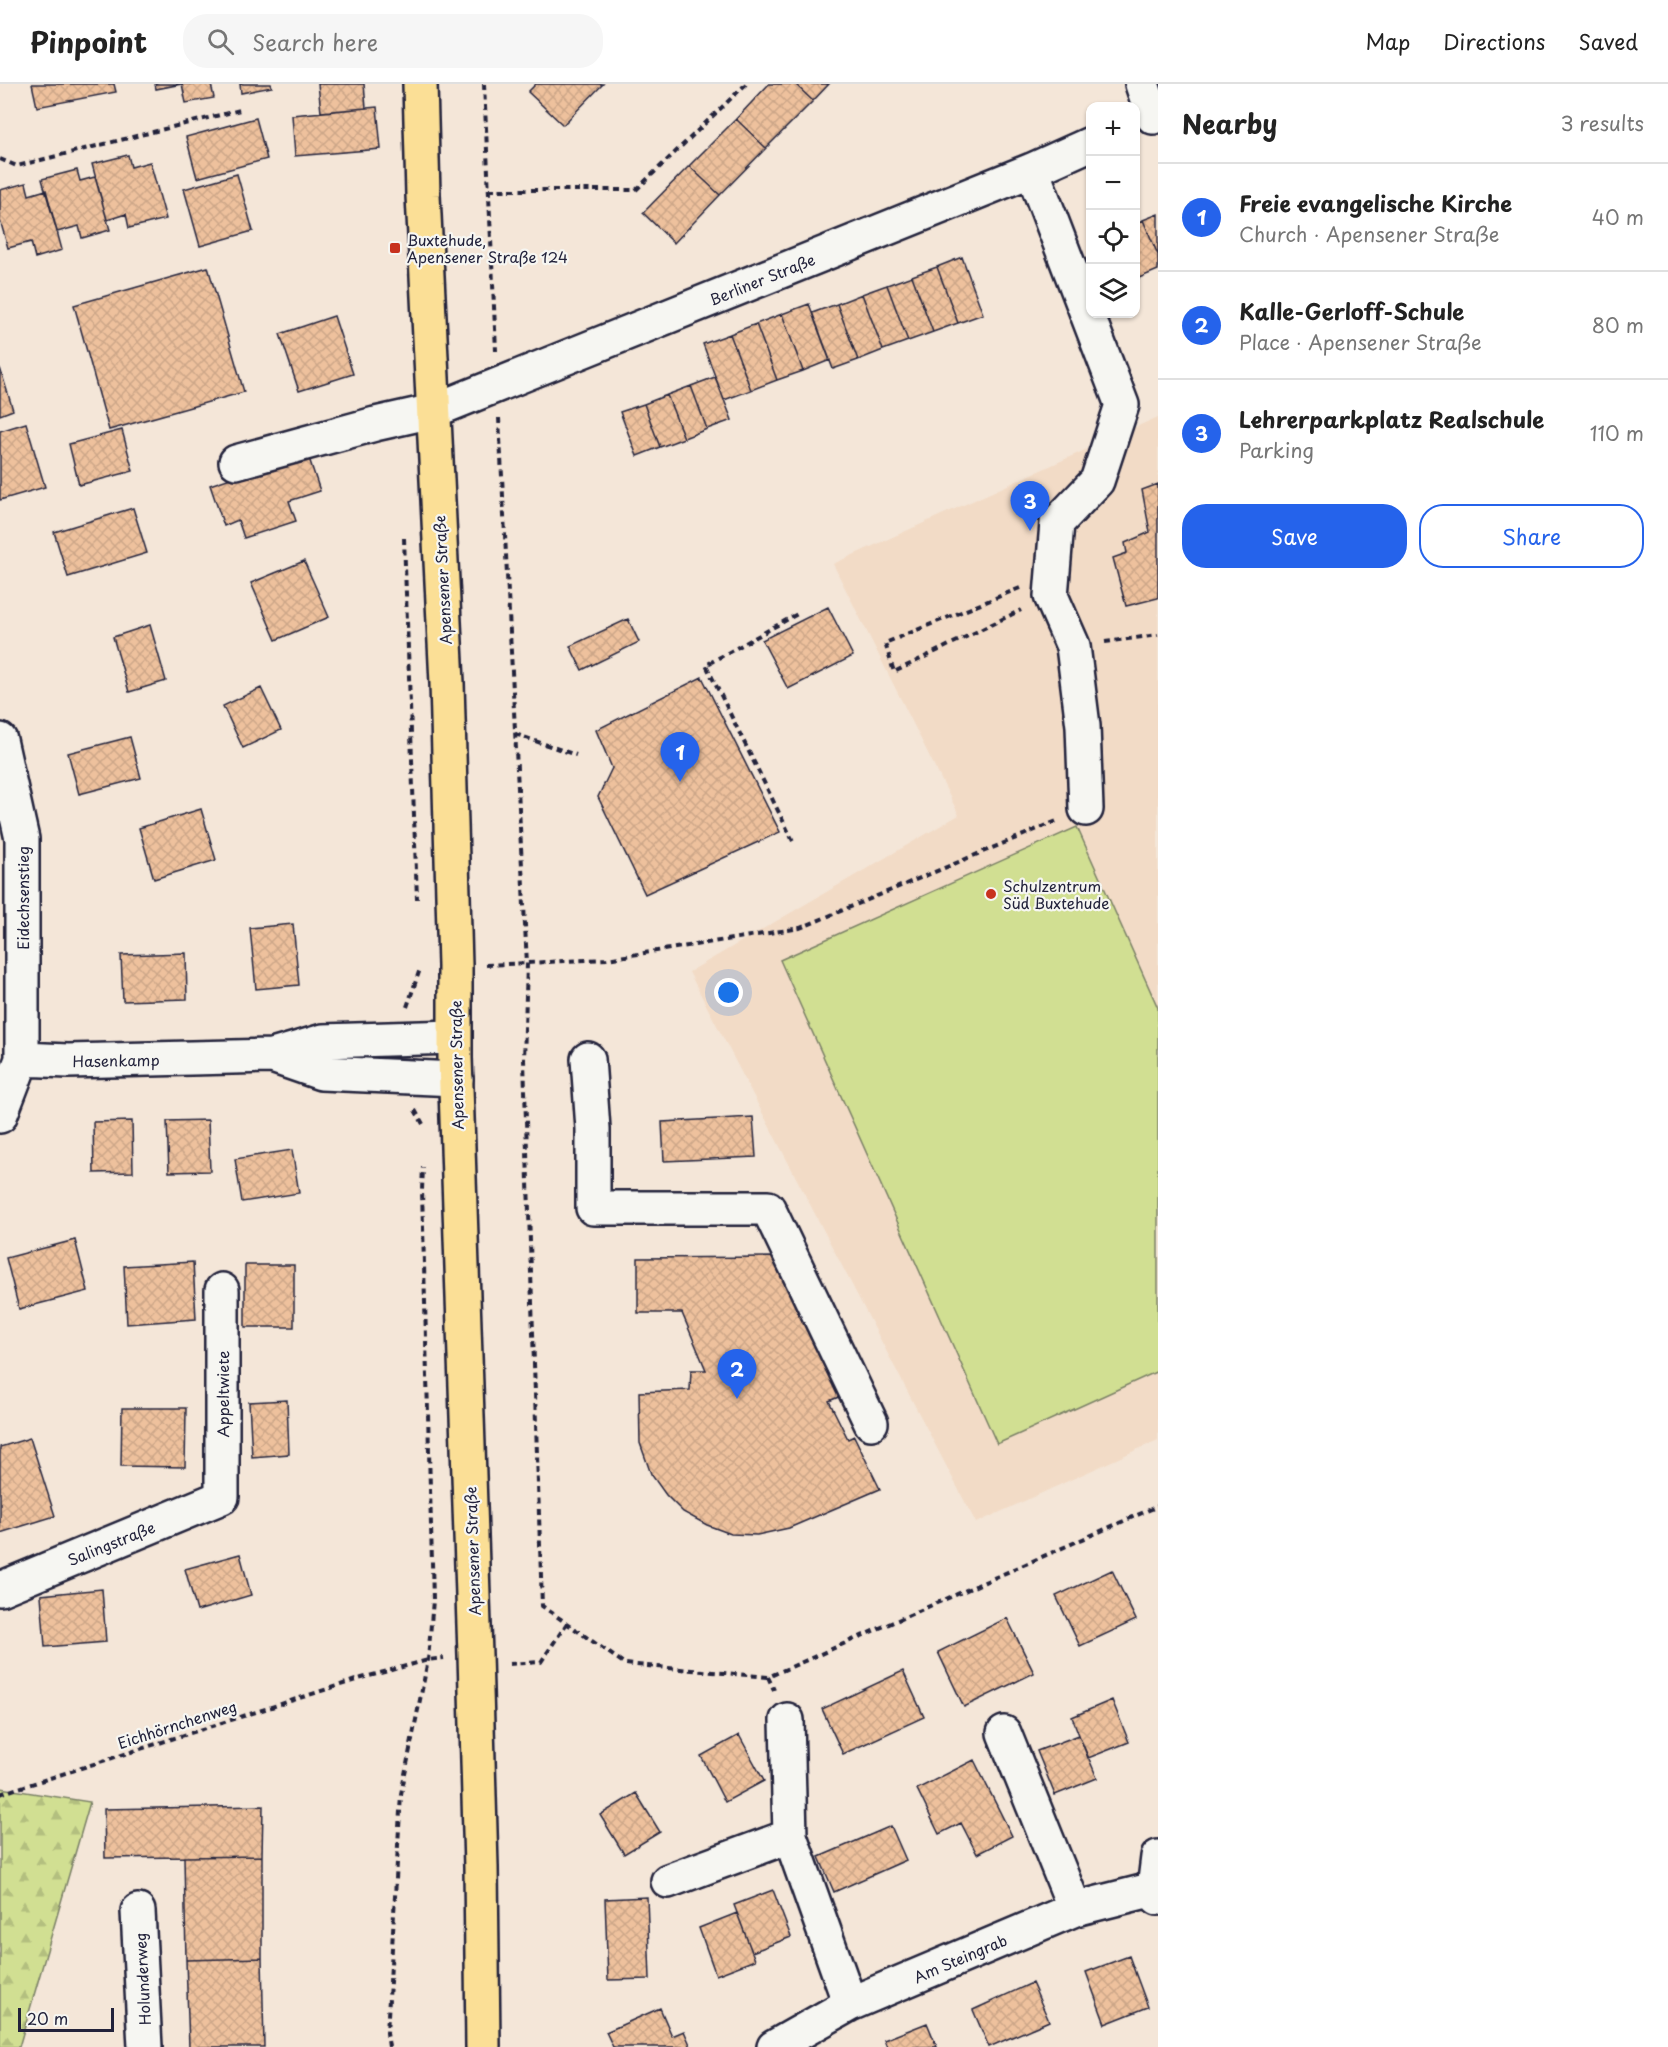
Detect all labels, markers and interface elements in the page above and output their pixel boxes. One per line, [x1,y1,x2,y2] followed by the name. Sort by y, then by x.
[183,14,603,68] search box
[30,20,147,63] text: Pinpoint
[204,25,237,58] icon: search
[252,25,378,58] text: Search here
[1365,25,1410,57] text: Map
[1443,25,1545,57] text: Directions
[1578,25,1638,57] text: Saved
[1086,102,1140,318] map controls
[1086,102,1140,156] button: +
[1182,104,1277,143] text: Nearby
[1561,108,1644,138] text: 3 results
[1086,156,1140,210] button: −
[1239,186,1512,219] text: Freie evangelische Kirche
[1197,202,1206,232] text: 1
[1592,202,1644,232] text: 40 m
[1086,210,1140,264] button: locate
[1239,219,1499,249] text: Church · Apensener Straße
[407,228,568,268] place label: Buxtehude, Apensener Straße 124
[388,241,402,255] marker: Buxtehude, Apensener Straße 124
[706,247,818,311] street label: Berliner Straße
[1086,264,1140,318] button: layers
[1239,294,1464,327] text: Kalle-Gerloff-Schule
[1194,310,1209,340] text: 2
[1592,310,1644,340] text: 80 m
[1239,327,1482,357] text: Place · Apensener Straße
[1239,402,1544,435] text: Lehrerparkplatz Realschule
[1195,418,1208,448] text: 3
[1590,418,1644,448] text: 110 m
[1239,435,1314,465] text: Parking
[1010,482,1050,531] pin: 3
[1182,504,1407,568] button: Save
[1419,504,1644,568] button: Share
[427,515,457,645] street label: Apensener Straße
[660,732,700,782] pin: 1
[11,846,34,950] street label: Eidechsenstieg
[1003,874,1109,914] place label: Schulzentrum Süd Buxtehude
[984,887,998,901] marker: Schulzentrum Süd Buxtehude
[714,978,743,1007] your location
[443,1000,469,1130] street label: Apensener Straße
[72,1048,160,1072] street label: Hasenkamp
[718,1350,756,1399] pin: 2
[211,1351,234,1437] street label: Appeltwiete
[458,1486,486,1616] street label: Apensener Straße
[64,1515,158,1571] street label: Salingstraße
[114,1694,240,1754] street label: Eichhörnchenweg
[910,1928,1010,1988] street label: Am Steingrab
[128,1932,156,2026] street label: Holunderweg
[18,2005,114,2032] scale bar
[27,2006,68,2030] text: 20 m

